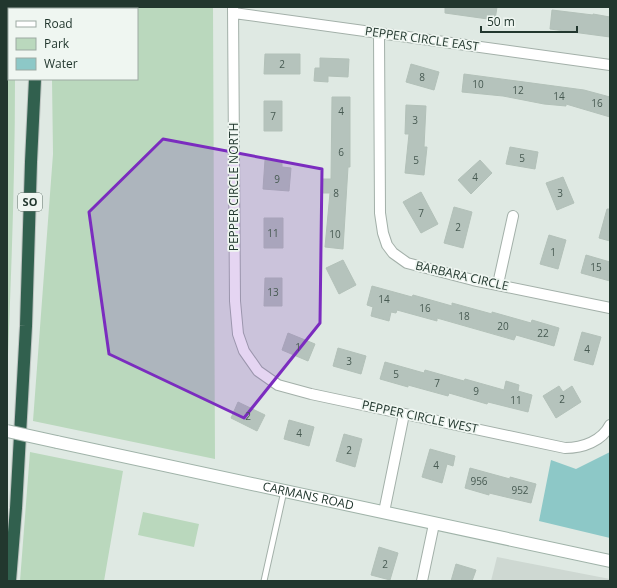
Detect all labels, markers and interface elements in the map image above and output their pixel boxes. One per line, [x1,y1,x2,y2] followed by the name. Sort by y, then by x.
[8,8,138,80] legend
[481,8,577,34] scale bar
[487,13,515,30] text: 50 m
[44,15,73,32] text: Road
[364,22,481,55] street label: PEPPER CIRCLE EAST
[44,35,70,52] text: Park
[44,55,78,72] text: Water
[279,57,285,71] house number: 2
[419,70,425,84] house number: 8
[472,77,484,91] house number: 10
[512,83,524,97] house number: 12
[553,89,565,103] house number: 14
[591,96,603,110] house number: 16
[338,104,344,118] house number: 4
[270,109,276,123] house number: 7
[412,113,418,127] house number: 3
[225,123,242,251] street label: PEPPER CIRCLE NORTH
[338,145,344,159] house number: 6
[519,151,525,165] house number: 5
[413,153,419,167] house number: 5
[472,170,478,184] house number: 4
[274,172,280,186] house number: 9
[333,186,339,200] house number: 8
[557,186,563,200] house number: 3
[18,193,42,211] road number: SO
[418,206,424,220] house number: 7
[455,220,461,234] house number: 2
[267,226,279,240] house number: 11
[329,227,341,241] house number: 10
[550,245,556,259] house number: 1
[414,257,510,294] street label: BARBARA CIRCLE
[590,260,602,274] house number: 15
[267,285,279,299] house number: 13
[378,292,390,306] house number: 14
[419,301,431,315] house number: 16
[458,309,470,323] house number: 18
[497,319,509,333] house number: 20
[537,326,549,340] house number: 22
[295,340,301,354] house number: 1
[584,342,590,356] house number: 4
[346,354,352,368] house number: 3
[393,367,399,381] house number: 5
[434,376,440,390] house number: 7
[473,384,479,398] house number: 9
[559,392,565,406] house number: 2
[510,393,522,407] house number: 11
[360,396,480,437] street label: PEPPER CIRCLE WEST
[245,409,251,423] house number: 2
[296,426,302,440] house number: 4
[346,443,352,457] house number: 2
[433,458,439,472] house number: 4
[470,474,488,488] house number: 956
[261,478,355,514] street label: CARMANS ROAD
[511,483,529,497] house number: 952
[382,557,388,571] house number: 2

